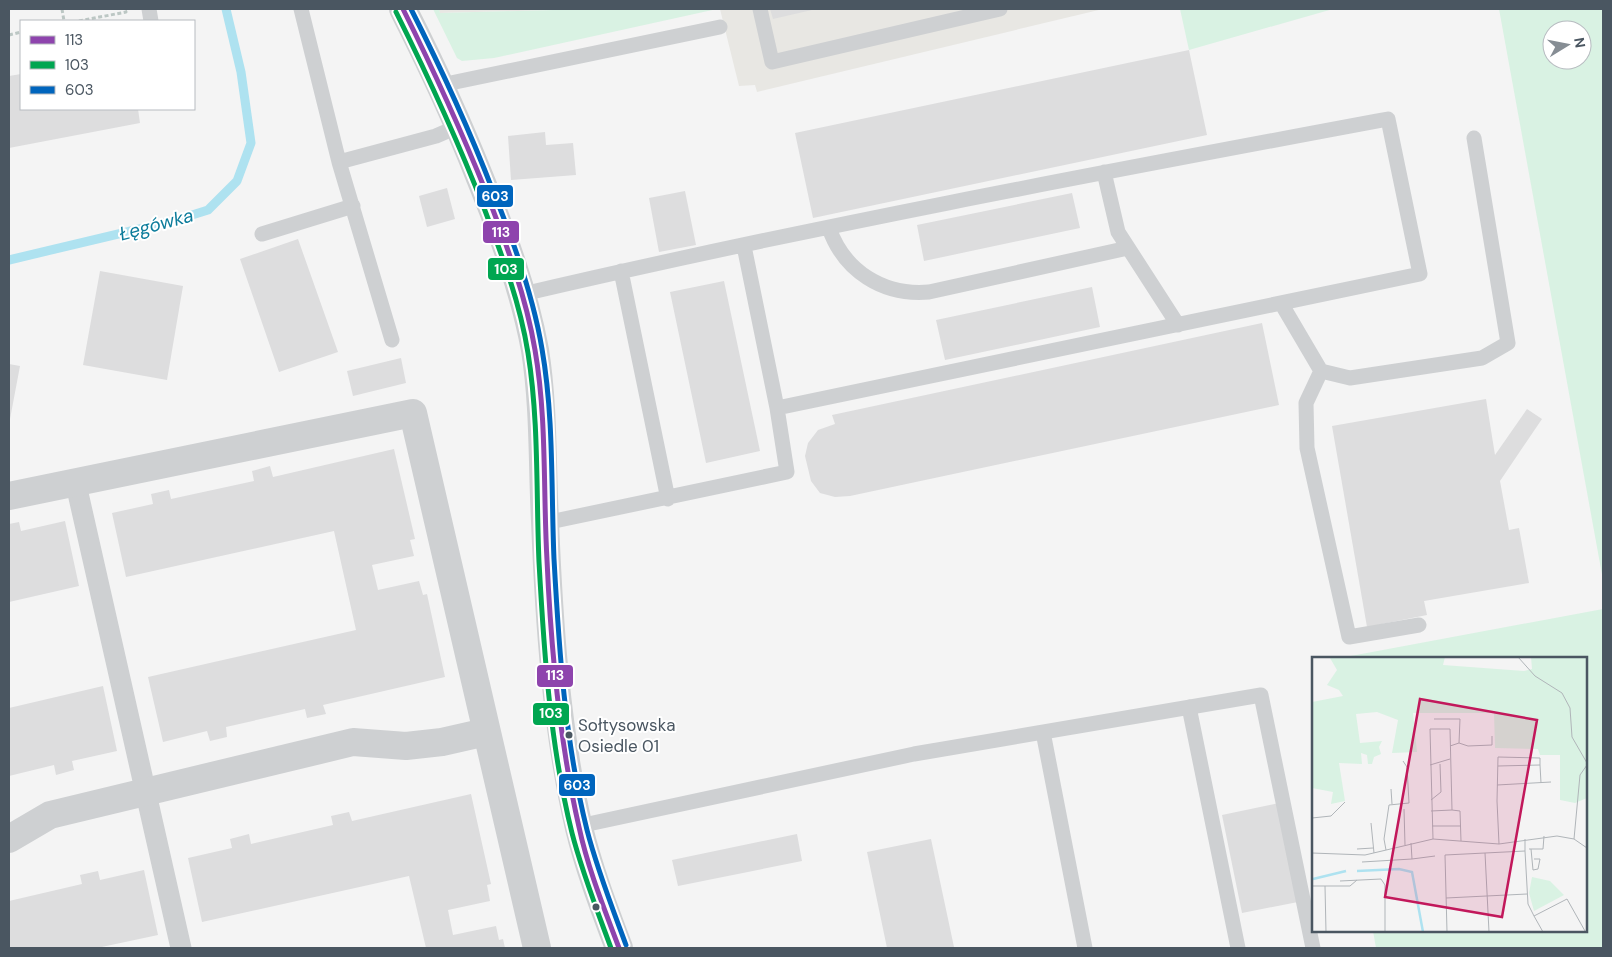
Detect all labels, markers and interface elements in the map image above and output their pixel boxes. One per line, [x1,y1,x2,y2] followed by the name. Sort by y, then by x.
[20,20,195,110] legend
[1542,20,1592,70] north arrow
[65,30,83,50] text: 113
[1570,36,1590,49] text: N
[65,55,89,75] text: 103
[65,80,94,100] text: 603
[476,184,514,208] line badge: 603
[481,187,509,205] text: 603
[116,203,196,246] water label: Łęgówka
[482,220,520,244] line badge: 113
[492,223,510,241] text: 113
[487,257,525,281] line badge: 103
[494,260,518,278] text: 103
[1312,657,1587,932] inset map
[536,664,574,688] line badge: 113
[546,666,564,684] text: 113
[532,702,570,726] line badge: 103
[539,704,563,722] text: 103
[578,714,675,757] place label: Sołtysowska Osiedle 01
[564,730,574,740] marker: Sołtysowska Osiedle 01
[558,773,596,797] line badge: 603
[563,776,591,794] text: 603
[591,902,601,912] unlabelled marker

